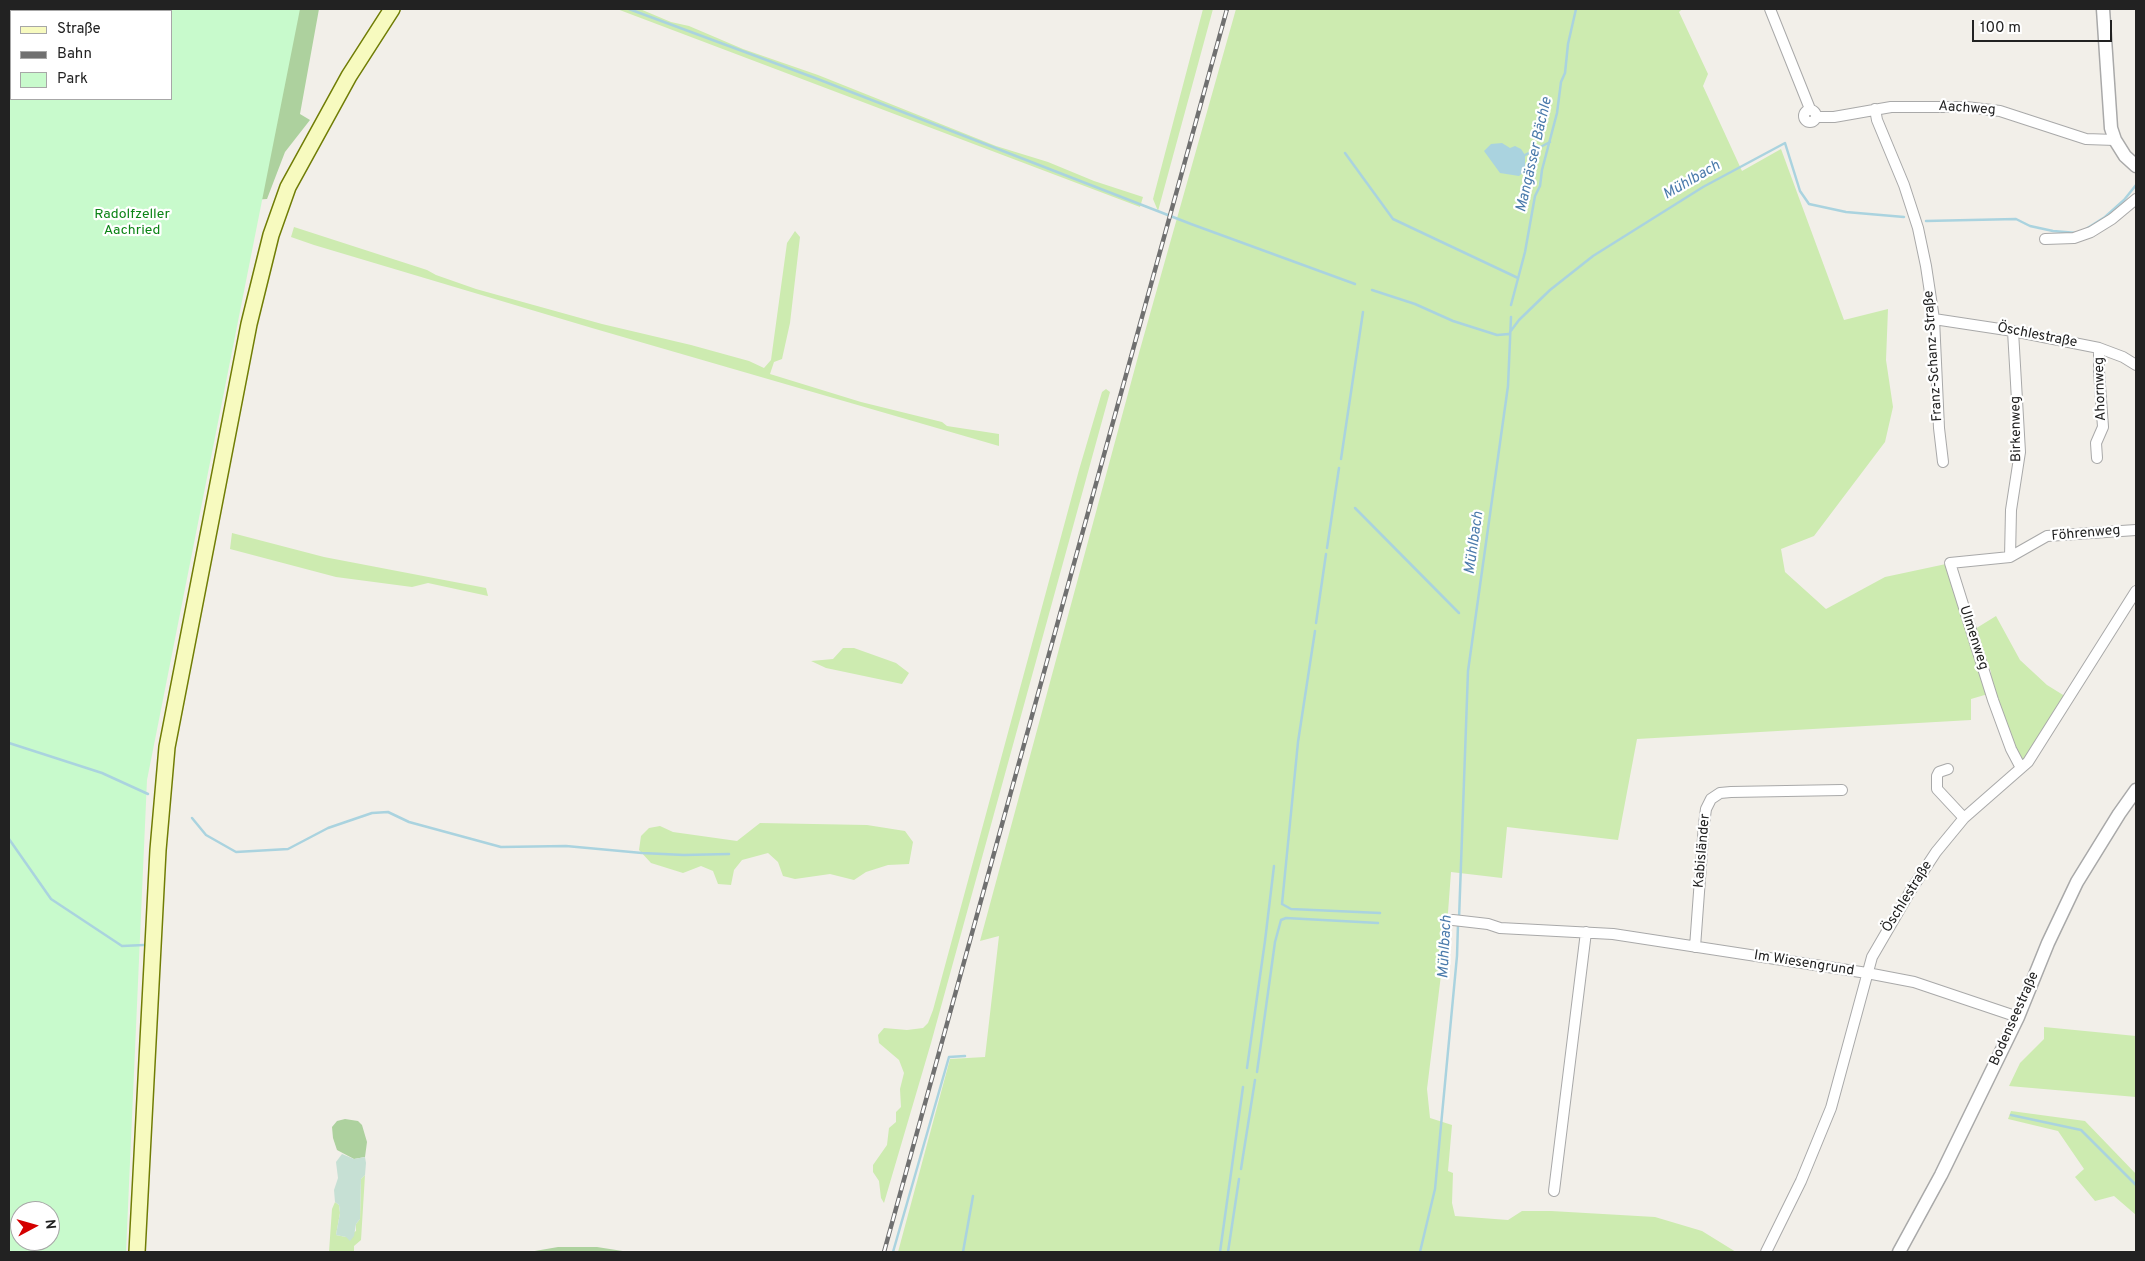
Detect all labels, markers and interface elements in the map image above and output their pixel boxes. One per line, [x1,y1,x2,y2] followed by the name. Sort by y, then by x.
[10,10,172,100] legend
[1975,10,2115,42] scale bar
[1980,19,2021,38] text: 100 m
[57,20,101,39] text: Straße
[57,45,92,64] text: Bahn
[57,70,88,89] text: Park
[1513,96,1557,214] water label: Mangässer Bächle
[1938,99,1996,119] street label: Aachweg
[1660,157,1724,205] water label: Mühlbach
[94,207,170,240] park label: Radolfzeller Aachried
[1921,290,1947,422] street label: Franz-Schanz-Straße
[1996,320,2078,352] street label: Öschlestraße
[2091,357,2111,421] street label: Ahornweg
[2008,396,2026,462] street label: Birkenweg
[1462,511,1488,575] water label: Mühlbach
[2051,523,2121,545] street label: Föhrenweg
[1955,604,1991,672] street label: Ulmenweg
[1691,813,1715,889] street label: Kabisländer
[1879,858,1937,936] street label: Öschlestraße
[1435,915,1457,979] water label: Mühlbach
[1753,948,1855,980] street label: Im Wiesengrund
[1987,969,2043,1069] street label: Bodenseestraße
[10,1201,60,1251] north arrow
[40,1219,58,1230] text: N

